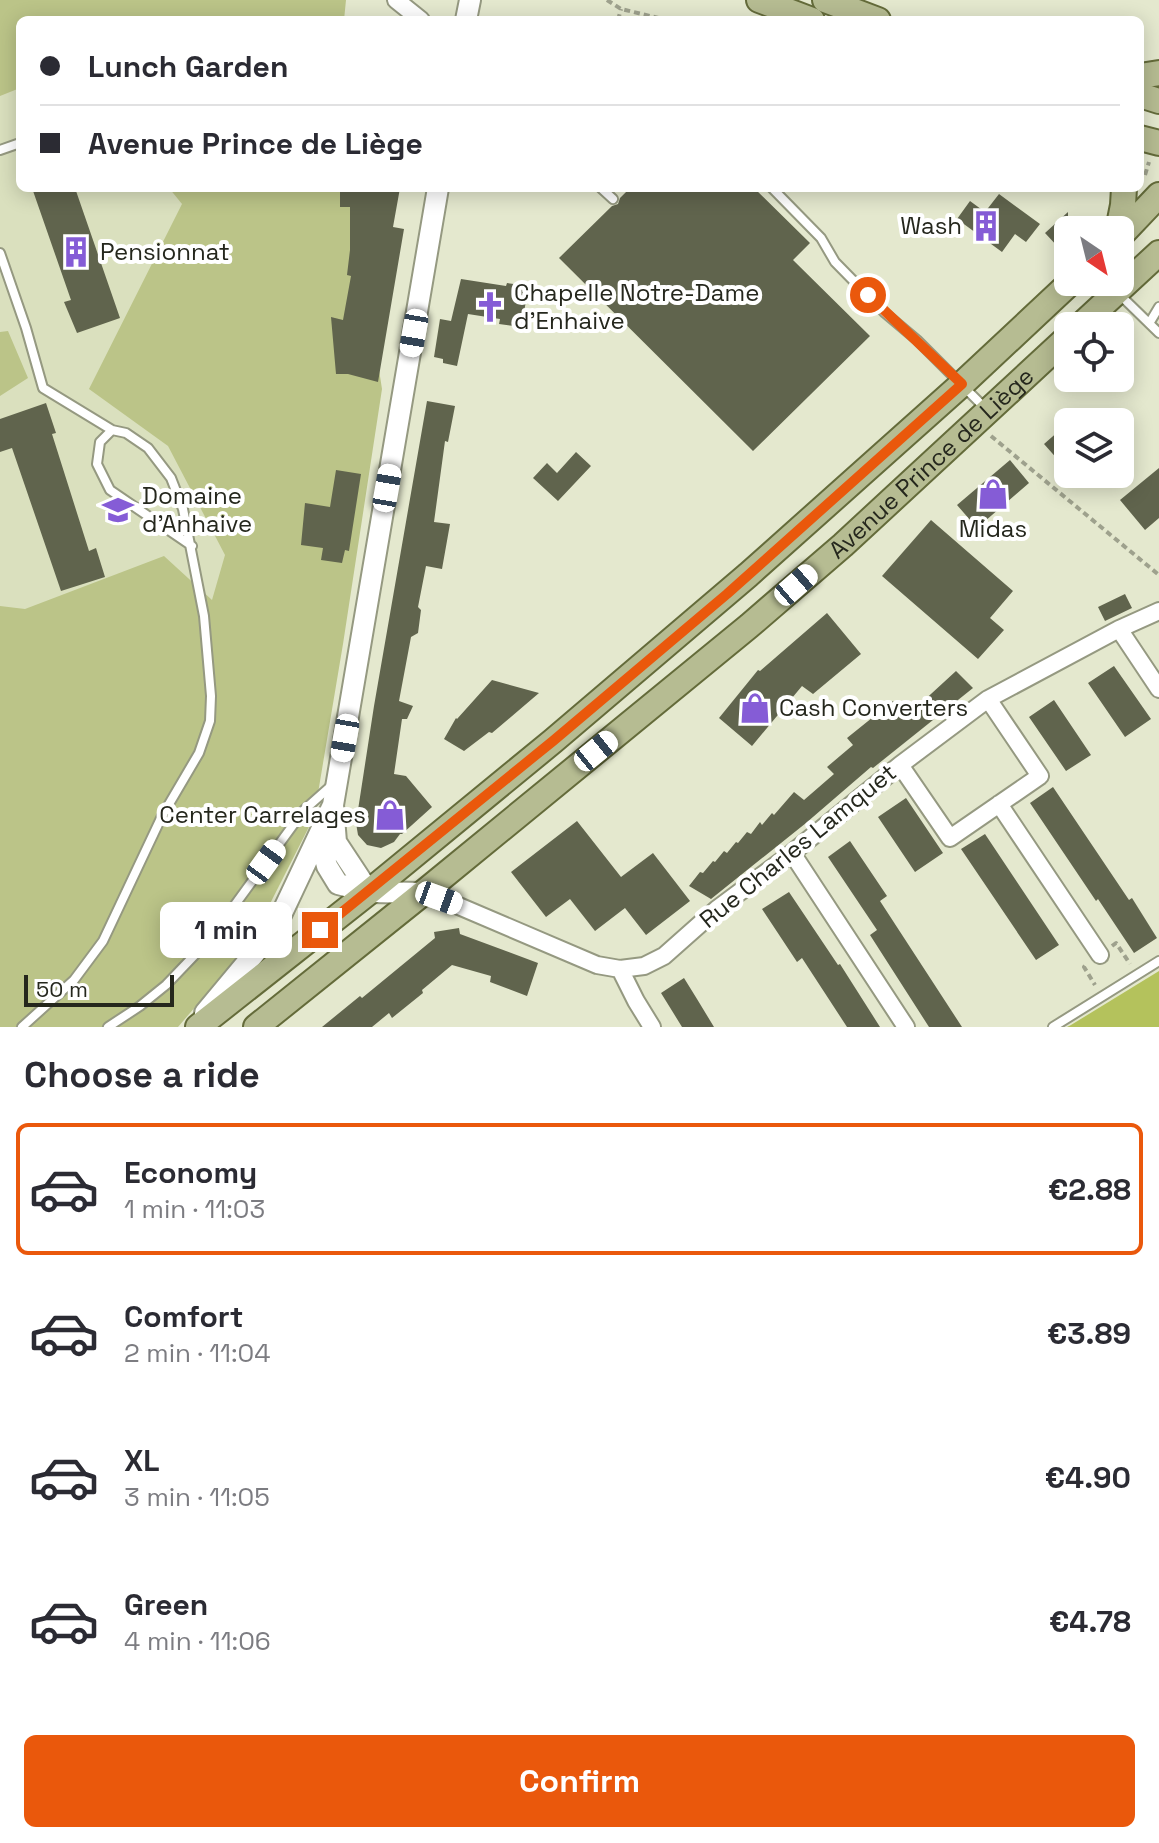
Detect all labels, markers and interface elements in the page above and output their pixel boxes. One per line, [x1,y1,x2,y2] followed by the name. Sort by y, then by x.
[88,47,288,86] text: Lunch Garden
[88,124,423,163] text: Avenue Prince de Liège
[969,209,1003,243] building icon: Wash
[900,210,962,241] place label: Wash
[1054,216,1134,296] north arrow
[1054,216,1134,488] map controls
[59,235,93,269] building icon: Pensionnat
[100,236,230,267] place label: Pensionnat
[514,277,759,336] place label: Chapelle Notre-Dame d'Enhaive
[850,277,886,313] route start
[473,290,507,324] church icon: Chapelle Notre-Dame d'Enhaive
[398,307,430,359] car
[1054,312,1134,392] button: locate
[822,360,1040,565] street label: Avenue Prince de Liège
[1054,408,1134,488] button: layers
[371,462,403,514] car
[976,477,1010,511] shop icon: Midas
[142,480,252,539] place label: Domaine d'Anhaive
[101,493,135,527] school or university icon: Domaine d'Anhaive
[959,513,1027,544] place label: Midas
[770,560,822,610] car
[738,691,772,725] shop icon: Cash Converters
[779,692,968,723] place label: Cash Converters
[329,712,361,764] car
[570,727,622,775] car
[693,757,902,935] street label: Rue Charles Lamquet
[373,798,407,832] shop icon: Center Carrelages
[159,799,366,830] place label: Center Carrelages
[242,836,290,888] car
[412,879,466,917] car
[160,902,292,958] callout: 1 min
[302,912,338,948] route end
[194,913,258,947] text: 1 min
[24,971,174,1007] scale bar
[36,975,88,1003] text: 50 m
[24,1052,260,1098] text: Choose a ride
[28,1153,100,1225] icon: car
[124,1153,257,1192] text: Economy
[1048,1170,1131,1209] text: €2.88
[124,1192,265,1226] text: 1 min · 11:03
[28,1297,100,1369] icon: car
[124,1297,243,1336] text: Comfort
[1047,1314,1131,1353] text: €3.89
[124,1336,270,1370] text: 2 min · 11:04
[28,1441,100,1513] icon: car
[124,1441,160,1480] text: XL
[1045,1458,1131,1497] text: €4.90
[124,1480,270,1514] text: 3 min · 11:05
[28,1585,100,1657] icon: car
[124,1585,208,1624] text: Green
[1049,1602,1131,1641] text: €4.78
[124,1624,271,1658] text: 4 min · 11:06
[24,1735,1135,1827] button: Confirm

